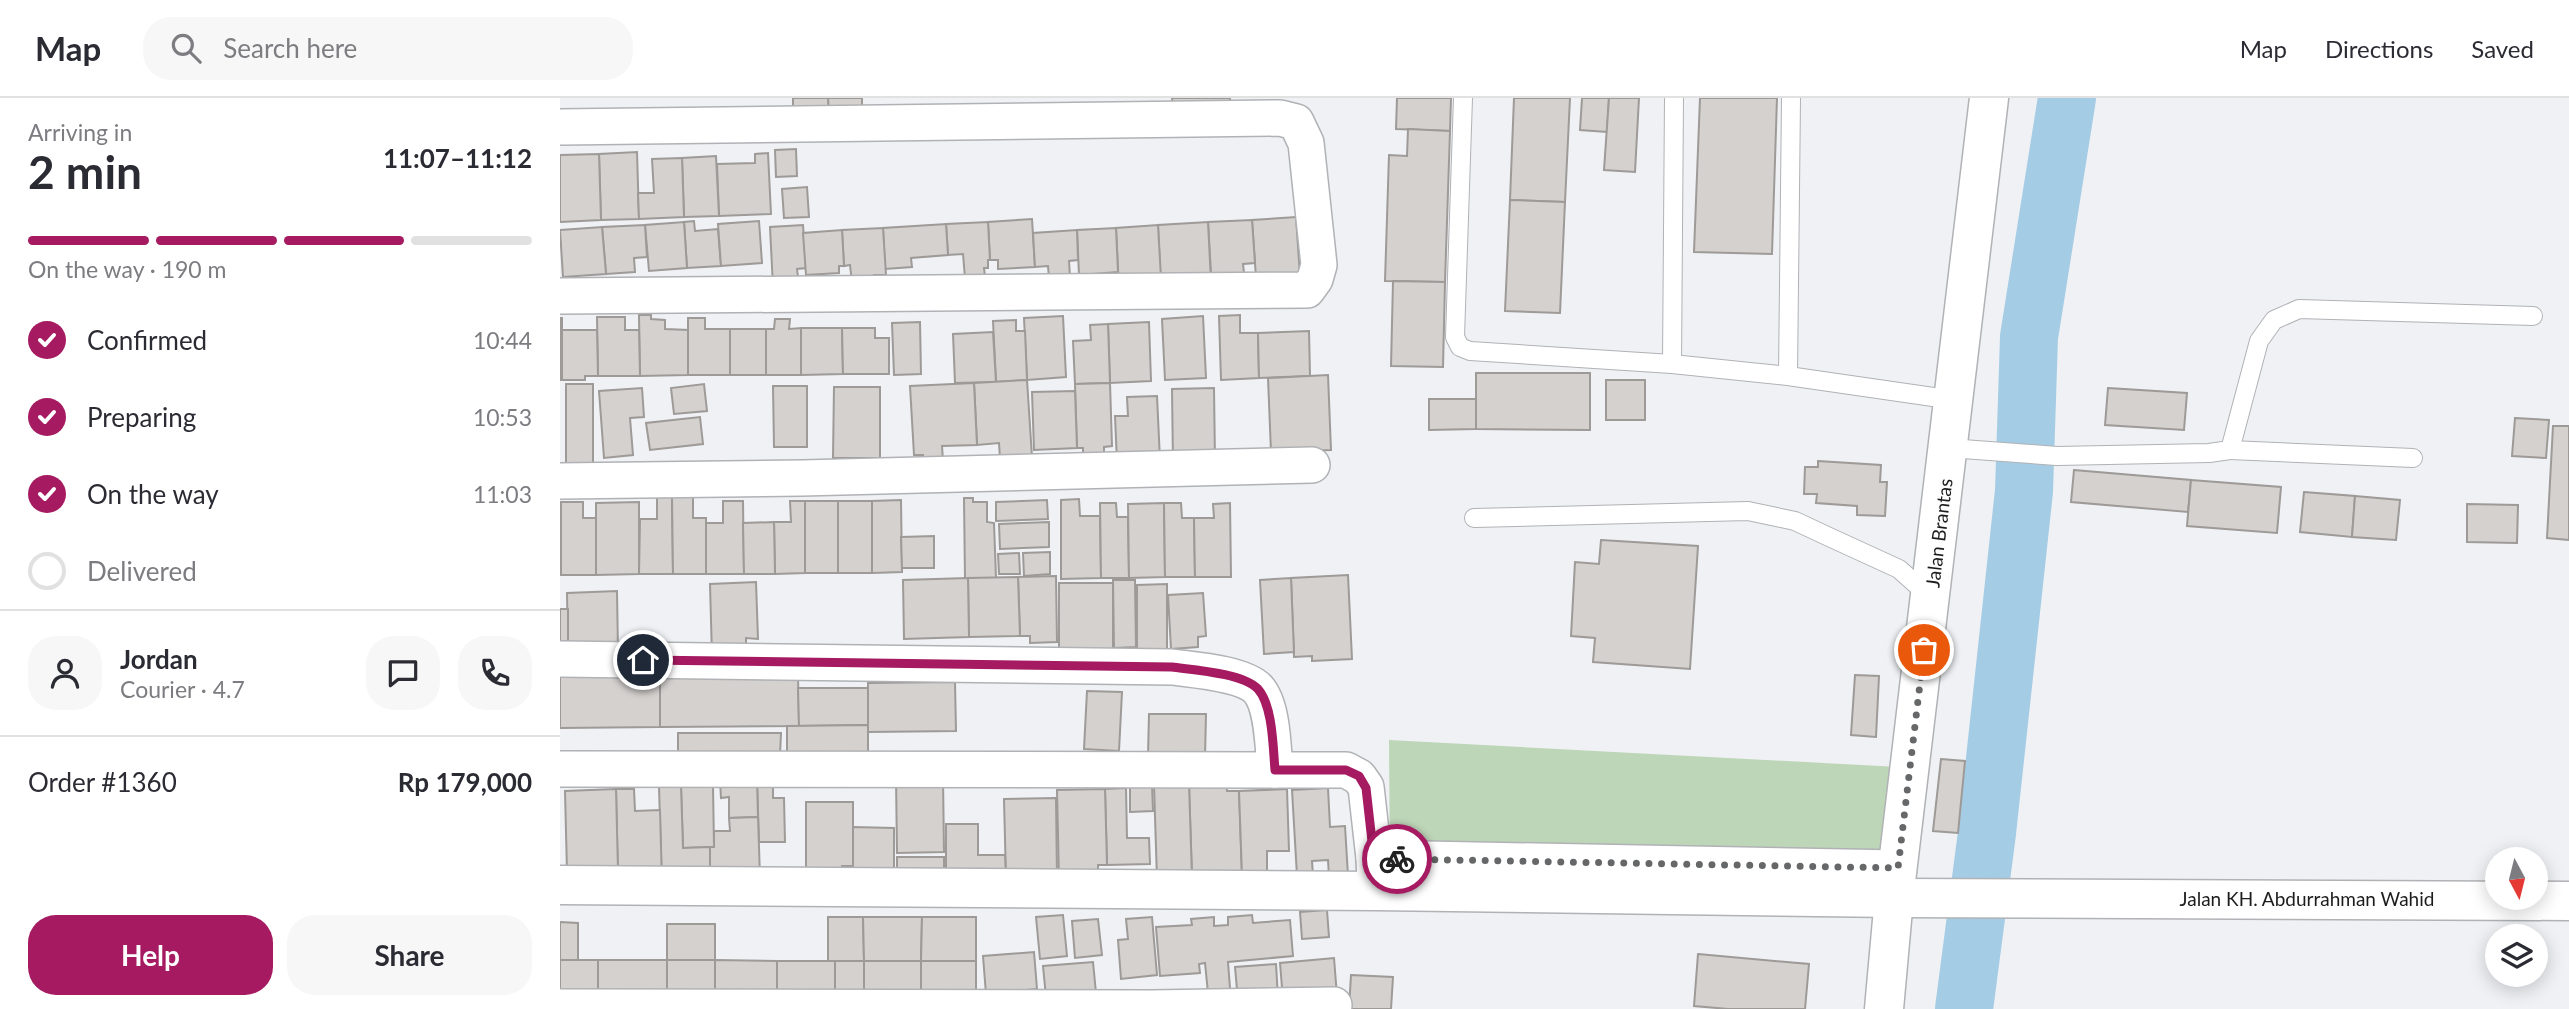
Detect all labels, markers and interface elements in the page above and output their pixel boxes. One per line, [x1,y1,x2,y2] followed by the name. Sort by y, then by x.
[143,17,633,80] search box
[35,28,101,68] text: Map
[167,29,205,67] icon: search
[223,32,357,64] text: Search here
[2240,34,2287,63] text: Map
[2325,34,2433,63] text: Directions
[2471,34,2534,63] text: Saved
[28,118,132,146] text: Arriving in
[383,142,532,174] text: 11:07–11:12
[28,144,142,199] text: 2 min
[28,255,227,283] text: On the way · 190 m
[28,321,66,359] icon: check
[87,324,207,356] text: Confirmed
[473,326,532,354] text: 10:44
[28,398,66,436] icon: check
[87,401,196,433] text: Preparing
[473,403,532,431] text: 10:53
[28,475,66,513] icon: check
[1920,477,1957,589] street label: Jalan Brantas
[87,478,219,510] text: On the way
[473,480,532,508] text: 11:03
[87,555,197,587] text: Delivered
[1894,620,1954,680] pin
[613,630,673,690] pin
[1905,631,1943,669] icon: bag
[28,636,102,710] button: person
[366,636,440,710] button: chat
[458,636,532,710] button: phone
[624,641,662,679] icon: home
[120,643,198,675] text: Jordan
[120,675,245,703] text: Courier · 4.7
[28,766,177,798] text: Order #1360
[398,766,532,798] text: Rp 179,000
[1362,824,1432,894] courier
[1378,840,1416,878] icon: bike
[2485,847,2548,910] north arrow
[2485,847,2548,987] map controls
[2180,887,2434,910] street label: Jalan KH. Abdurrahman Wahid
[28,915,273,995] button: Help
[287,915,532,995] button: Share
[2485,924,2548,987] button: layers

